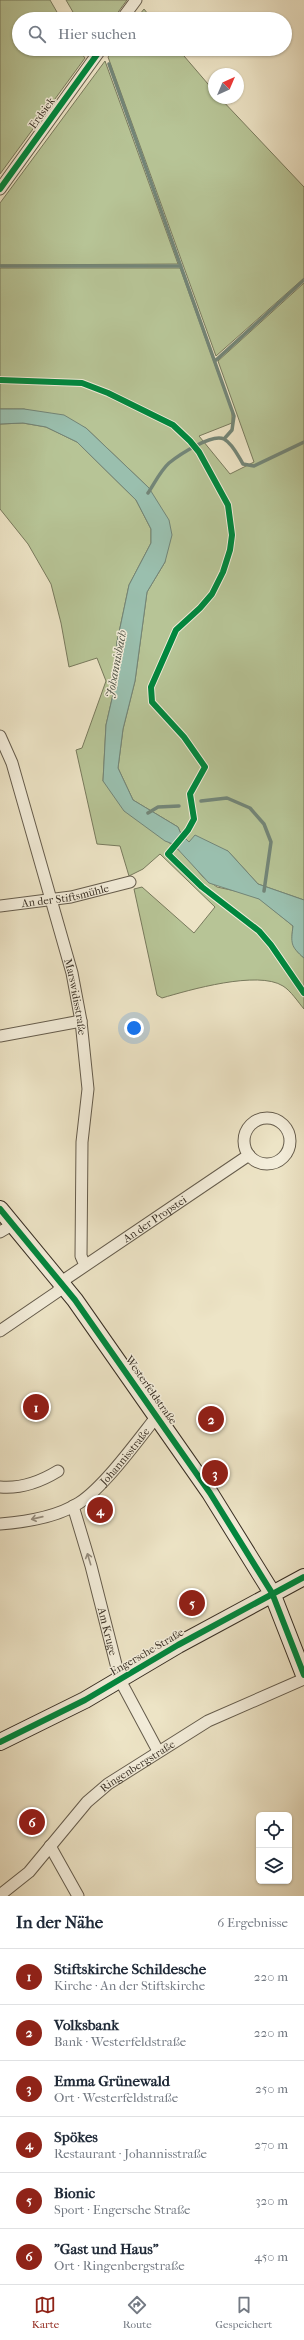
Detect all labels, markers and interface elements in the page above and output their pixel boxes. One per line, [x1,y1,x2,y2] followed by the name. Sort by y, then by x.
[12,12,292,56] search box
[26,23,48,45] icon: search
[58,25,136,43] text: Hier suchen
[208,68,244,104] north arrow
[26,95,58,131] street label: Erdsiek
[103,629,129,699] water label: Johannisbach
[20,881,111,910] street label: An der Stiftsmühle
[62,957,89,1036] street label: Marswidisstraße
[124,1018,144,1038] your location
[120,1192,189,1245] street label: An der Propstei
[122,1352,180,1427] street label: Westerfeldstraße
[23,1392,49,1422] pin: 1
[198,1404,224,1434] pin: 2
[96,1425,152,1488] street label: Johannisstraße
[202,1458,228,1488] pin: 3
[87,1495,113,1525] pin: 4
[31,1515,44,1523] one-way arrow
[85,1553,92,1566] one-way arrow
[179,1588,205,1618] pin: 5
[95,1605,120,1657] street label: Am Kruge
[108,1625,187,1678] street label: Engersche Straße
[97,1737,178,1795] street label: Ringenbergstraße
[19,1807,45,1837] pin: 6
[256,1812,292,1884] map controls
[256,1812,292,1848] button: locate
[256,1848,292,1884] button: layers
[16,1912,103,1932] text: In der Nähe
[217,1915,288,1930] text: 6 Ergebnisse
[54,1960,206,1978] text: Stiftskirche Schildesche
[27,1969,31,1984] text: 1
[254,1969,288,1984] text: 220 m
[54,1978,205,1993] text: Kirche · An der Stiftskirche
[54,2016,119,2034] text: Volksbank
[26,2025,32,2040] text: 2
[254,2025,288,2040] text: 220 m
[54,2034,186,2049] text: Bank · Westerfeldstraße
[54,2072,170,2090] text: Emma Grünewald
[26,2081,32,2096] text: 3
[255,2081,288,2096] text: 250 m
[54,2090,178,2105] text: Ort · Westerfeldstraße
[54,2128,98,2146] text: Spökes
[25,2137,33,2152] text: 4
[254,2137,288,2152] text: 270 m
[54,2146,207,2161] text: Restaurant · Johannisstraße
[54,2184,95,2202] text: Bionic
[26,2193,32,2208] text: 5
[255,2193,288,2208] text: 320 m
[54,2202,190,2217] text: Sport · Engersche Straße
[54,2240,159,2258] text: "Gast und Haus"
[25,2249,33,2264] text: 6
[254,2249,288,2264] text: 450 m
[54,2258,185,2273] text: Ort · Ringenbergstraße
[32,2294,59,2331] tab: Karte
[123,2294,152,2331] tab: Route
[215,2294,272,2331] tab: Gespeichert

